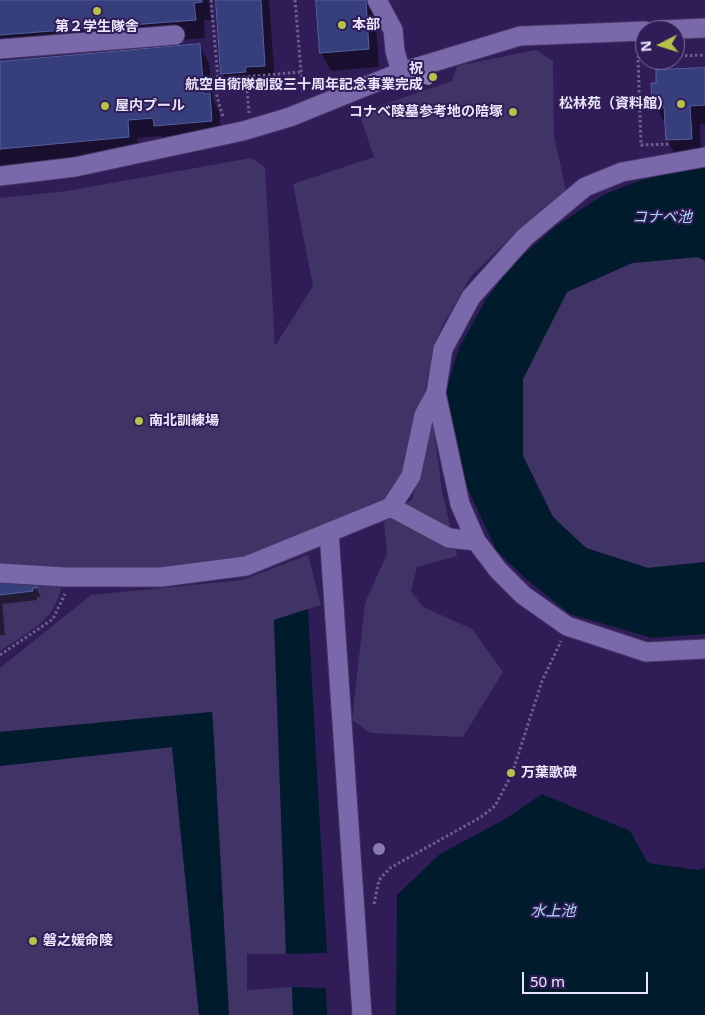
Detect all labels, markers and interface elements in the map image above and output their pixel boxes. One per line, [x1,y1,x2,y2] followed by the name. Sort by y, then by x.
[91,5,103,17] marker: 第２学生隊舎
[352,17,380,33] place label: 本部
[55,19,139,35] place label: 第２学生隊舎
[336,19,348,31] marker: 本部
[635,20,685,70] north arrow
[636,40,656,53] text: N
[185,61,423,94] place label: 祝 航空自衛隊創設三十周年記念事業完成
[427,71,439,83] marker: 祝 航空自衛隊創設三十周年記念事業完成
[559,96,671,112] place label: 松林苑（資料館）
[115,98,185,114] place label: 屋内プール
[675,98,687,110] marker: 松林苑（資料館）
[99,100,111,112] marker: 屋内プール
[349,104,503,120] place label: コナベ陵墓参考地の陪塚
[507,106,519,118] marker: コナベ陵墓参考地の陪塚
[632,209,692,227] water label: コナベ池
[149,413,219,429] place label: 南北訓練場
[133,415,145,427] marker: 南北訓練場
[521,765,577,781] place label: 万葉歌碑
[505,767,517,779] marker: 万葉歌碑
[531,903,575,921] water label: 水上池
[43,933,113,949] place label: 磐之媛命陵
[27,935,39,947] marker: 磐之媛命陵
[525,962,651,994] scale bar
[530,971,565,991] text: 50 m

